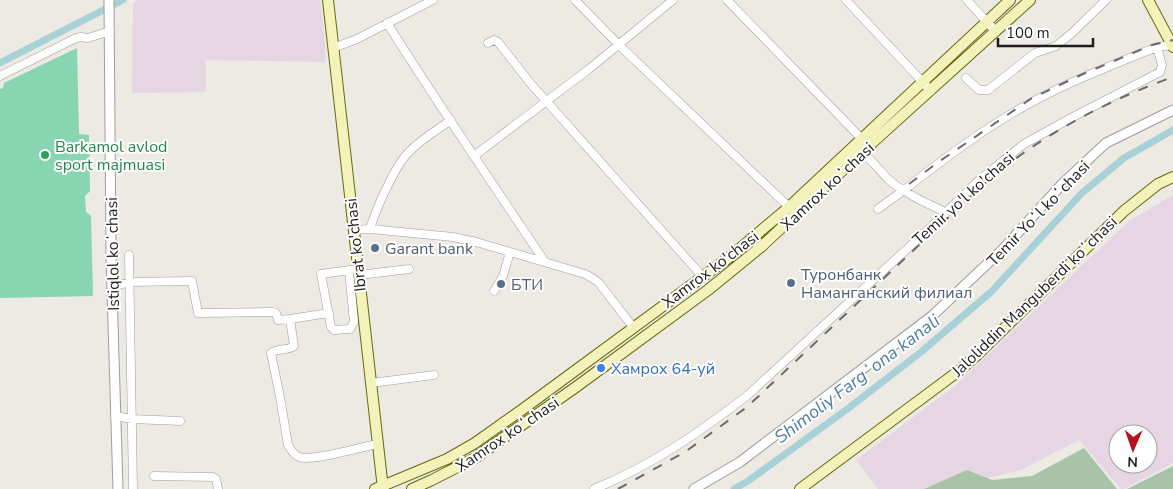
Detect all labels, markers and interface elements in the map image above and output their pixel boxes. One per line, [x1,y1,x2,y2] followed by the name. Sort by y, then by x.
[998,15,1093,47] scale bar
[1006,23,1050,43] text: 100 m
[55,136,167,176] place label: Barkamol avlod sport majmuasi
[776,138,879,236] street label: Xamrox koʻchasi
[908,147,1019,250] street label: Temir yo'l ko'chasi
[39,149,51,161] marker: Barkamol avlod sport majmuasi
[982,156,1095,271] street label: Temir Yoʻl koʻchasi
[101,197,125,311] street label: Istiqlol koʻchasi
[340,197,372,293] street label: Ibrat ko'chasi
[946,212,1122,383] street label: Jaloliddin Manguberdi koʻchasi
[658,226,764,314] street label: Xamrox ko'chasi
[385,238,474,260] place label: Garant bank
[369,242,381,254] marker: Garant bank
[801,264,973,304] place label: Туронбанк Наманганский филиал
[511,274,543,296] place label: БТИ
[785,277,797,289] marker: Туронбанк Наманганский филиал
[495,278,507,290] marker: БТИ
[769,308,945,449] water label: Shimoliy Fargʻona kanali
[611,358,715,380] place label: Хамрох 64-уй
[595,362,607,374] marker: Хамрох 64-уй
[451,392,564,478] street label: Xamrox koʻchasi
[1108,424,1158,474] north arrow
[1127,452,1138,471] text: N

